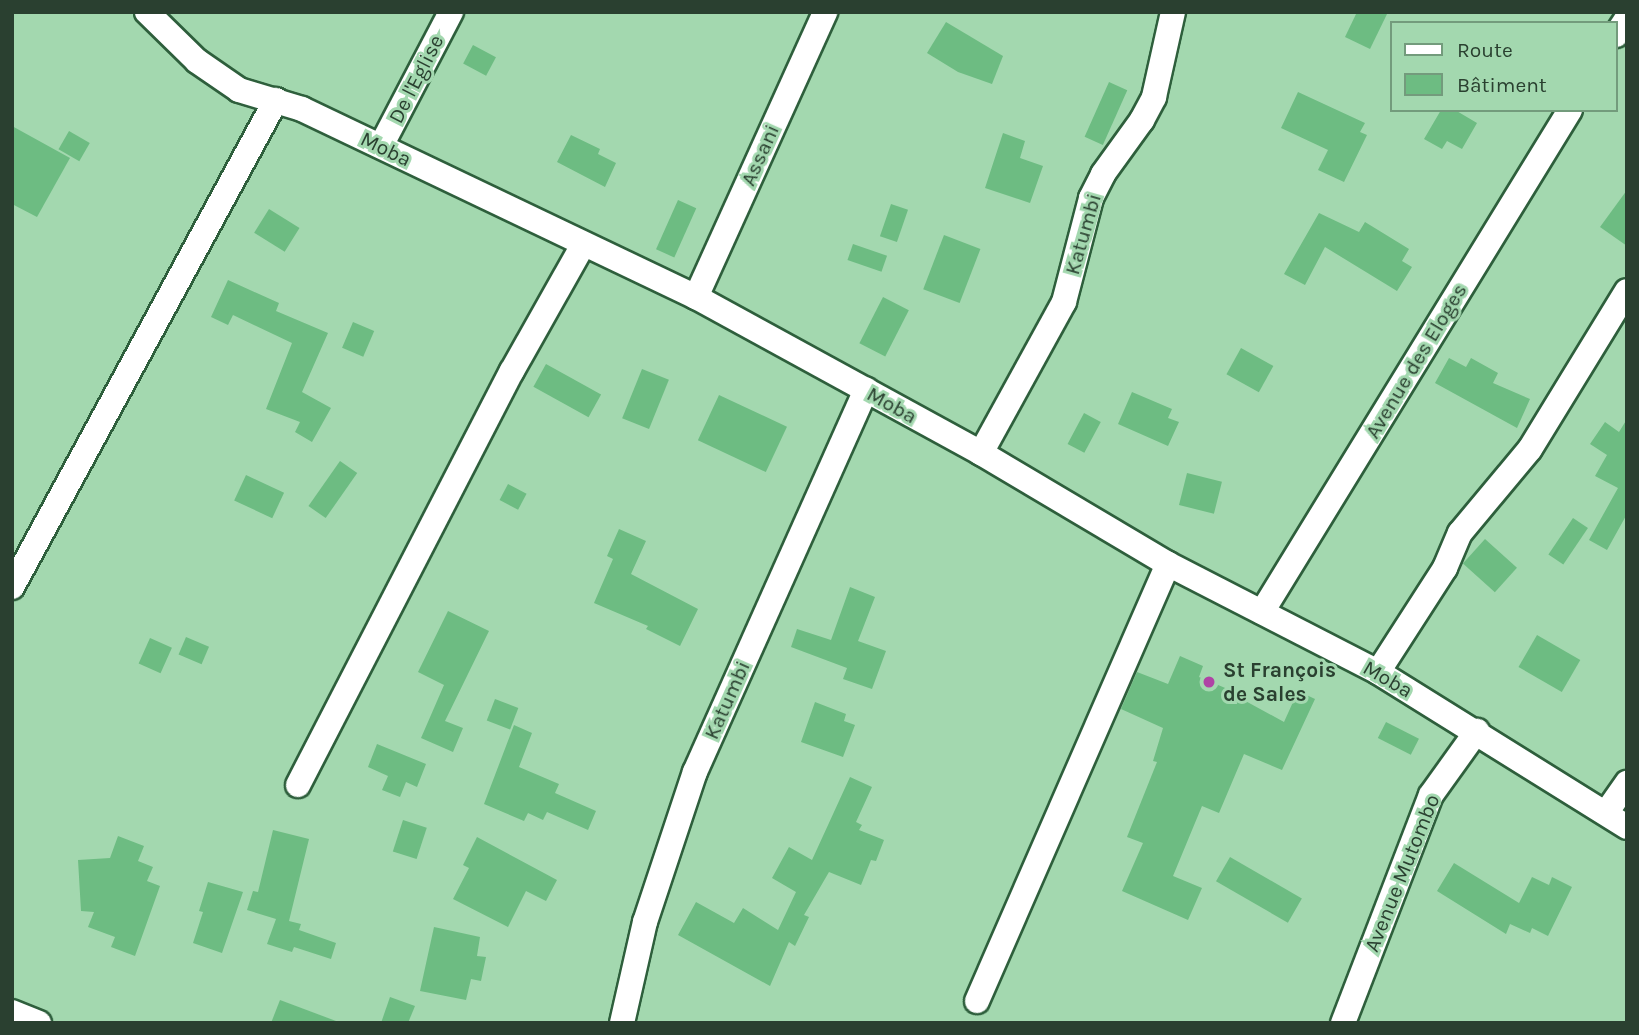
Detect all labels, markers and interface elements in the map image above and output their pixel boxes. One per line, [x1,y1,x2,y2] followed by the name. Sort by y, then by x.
[1390,21,1618,112] legend
[383,31,449,127] street label: De l'Eglise
[1457,38,1513,62] text: Route
[1457,73,1547,97] text: Bâtiment
[735,120,785,190] street label: Assani
[357,126,415,172] street label: Moba
[1059,191,1107,277] street label: Katumbi
[1360,279,1472,443] street label: Avenue des Eloges
[863,381,921,429] street label: Moba
[1359,655,1417,703] street label: Moba
[699,657,755,743] street label: Katumbi
[1223,657,1336,707] place label: St François de Sales
[1201,674,1217,690] marker: St François de Sales
[1359,791,1445,955] street label: Avenue Mutombo

